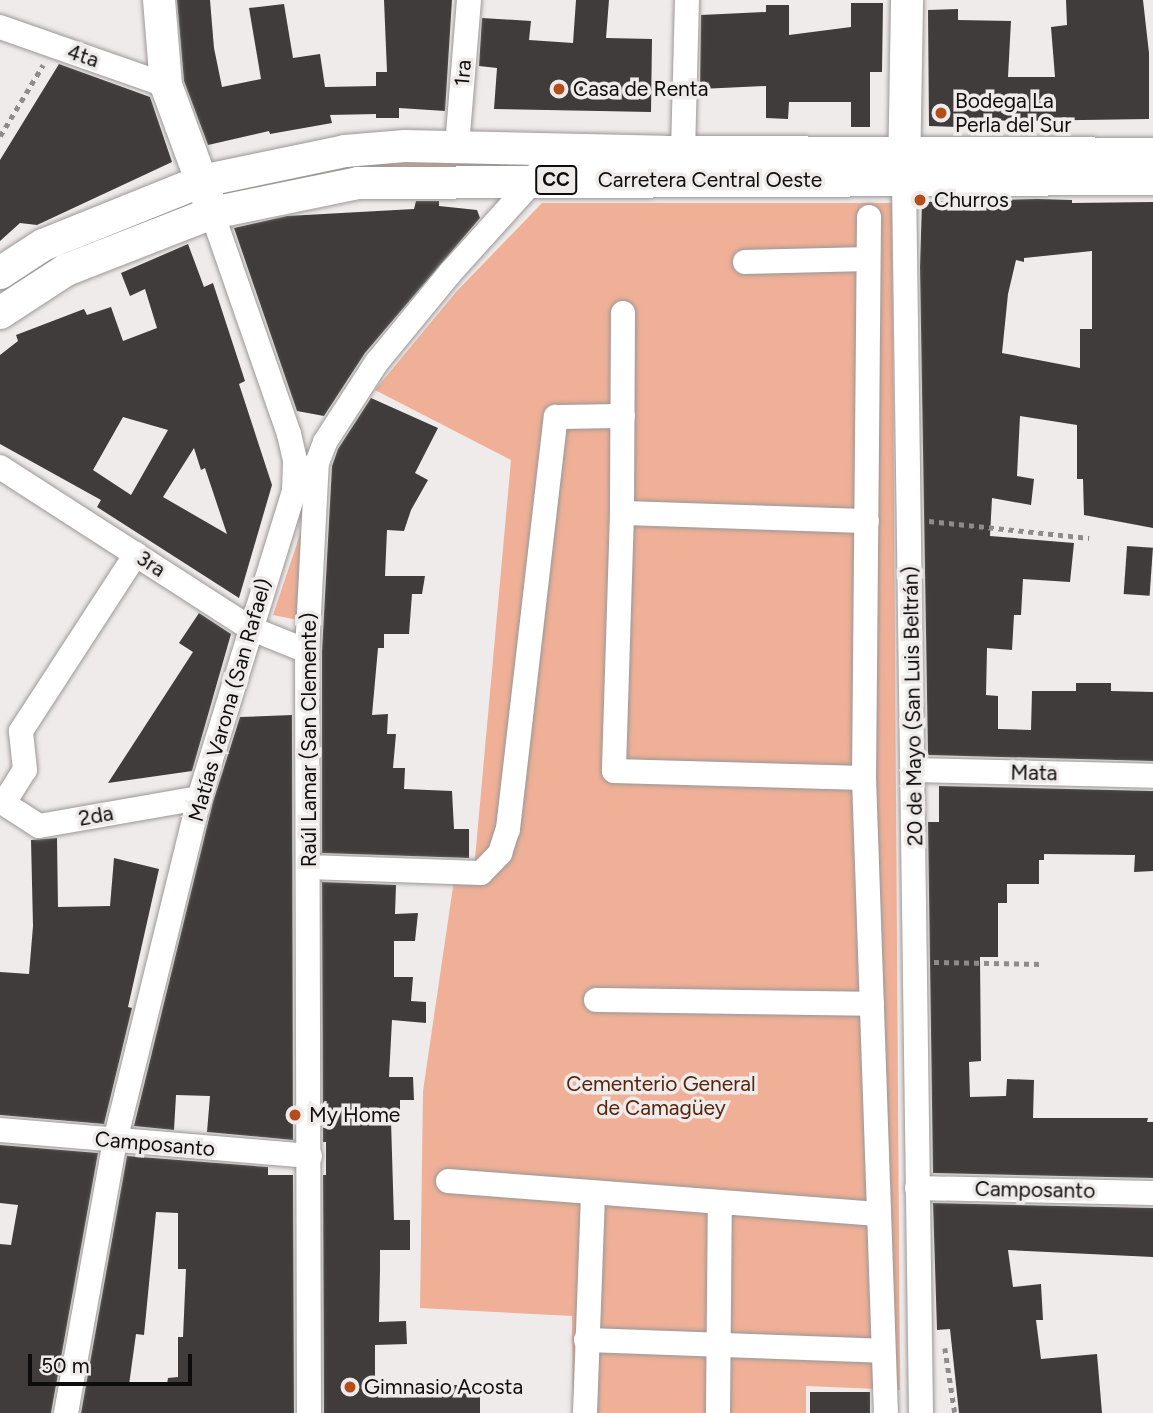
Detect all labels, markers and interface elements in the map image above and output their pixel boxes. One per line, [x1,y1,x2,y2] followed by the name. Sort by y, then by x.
[64,39,102,73] street label: 4ta
[449,59,477,87] street label: 1ra
[573,76,708,102] place label: Casa de Renta
[551,81,567,97] marker: Casa de Renta
[955,88,1071,138] place label: Bodega La Perla del Sur
[933,105,949,121] marker: Bodega La Perla del Sur
[535,164,577,196] road number: CC
[598,167,822,193] street label: Carretera Central Oeste
[934,187,1009,213] place label: Churros
[912,192,928,208] marker: Churros
[132,545,170,583] street label: 3ra
[898,566,928,846] street label: 20 de Mayo (San Luis Beltrán)
[183,575,277,825] street label: Matías Varona (San Rafael)
[296,613,322,867] street label: Raúl Lamar (San Clemente)
[1010,760,1058,786] street label: Mata
[77,801,115,831] street label: 2da
[566,1071,756,1121] park label: Cementerio General de Camagüey
[309,1102,400,1128] place label: My Home
[287,1107,303,1123] marker: My Home
[94,1126,216,1162] street label: Camposanto
[974,1176,1096,1204] street label: Camposanto
[32,1340,196,1384] scale bar
[41,1353,90,1378] text: 50 m
[364,1374,523,1400] place label: Gimnasio Acosta
[342,1379,358,1395] marker: Gimnasio Acosta

